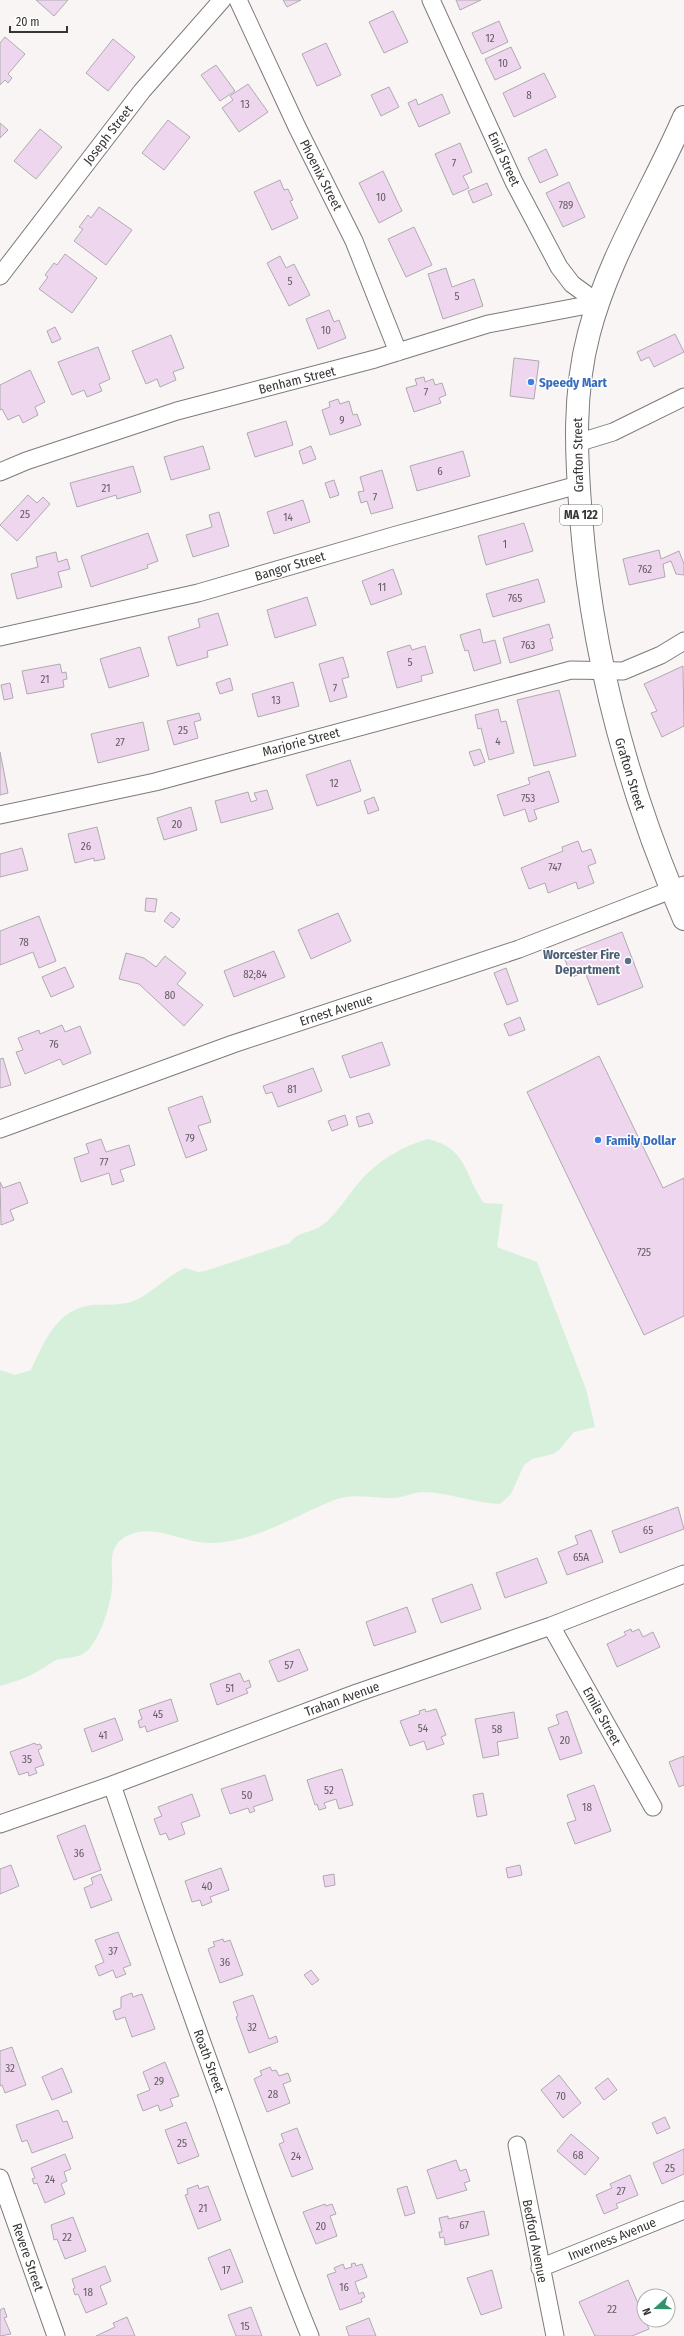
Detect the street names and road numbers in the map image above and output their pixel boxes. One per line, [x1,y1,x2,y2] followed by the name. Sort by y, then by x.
[80,102,136,168] street label: Joseph Street
[485,130,523,189] street label: Enid Street
[297,137,346,214] street label: Phoenix Street
[257,363,338,397] street label: Benham Street
[570,417,586,492] street label: Grafton Street
[560,505,602,525] road number: MA 122
[253,548,328,584] street label: Bangor Street
[261,724,342,760] street label: Marjorie Street
[612,736,648,813] street label: Grafton Street
[298,991,374,1029] street label: Ernest Avenue
[303,1679,381,1719] street label: Trahan Avenue
[580,1684,624,1748] street label: Emile Street
[191,2027,228,2095] street label: Roath Street
[520,2198,550,2284] street label: Bedford Avenue
[566,2215,658,2263] street label: Inverness Avenue
[9,2221,47,2294] street label: Revere Street

